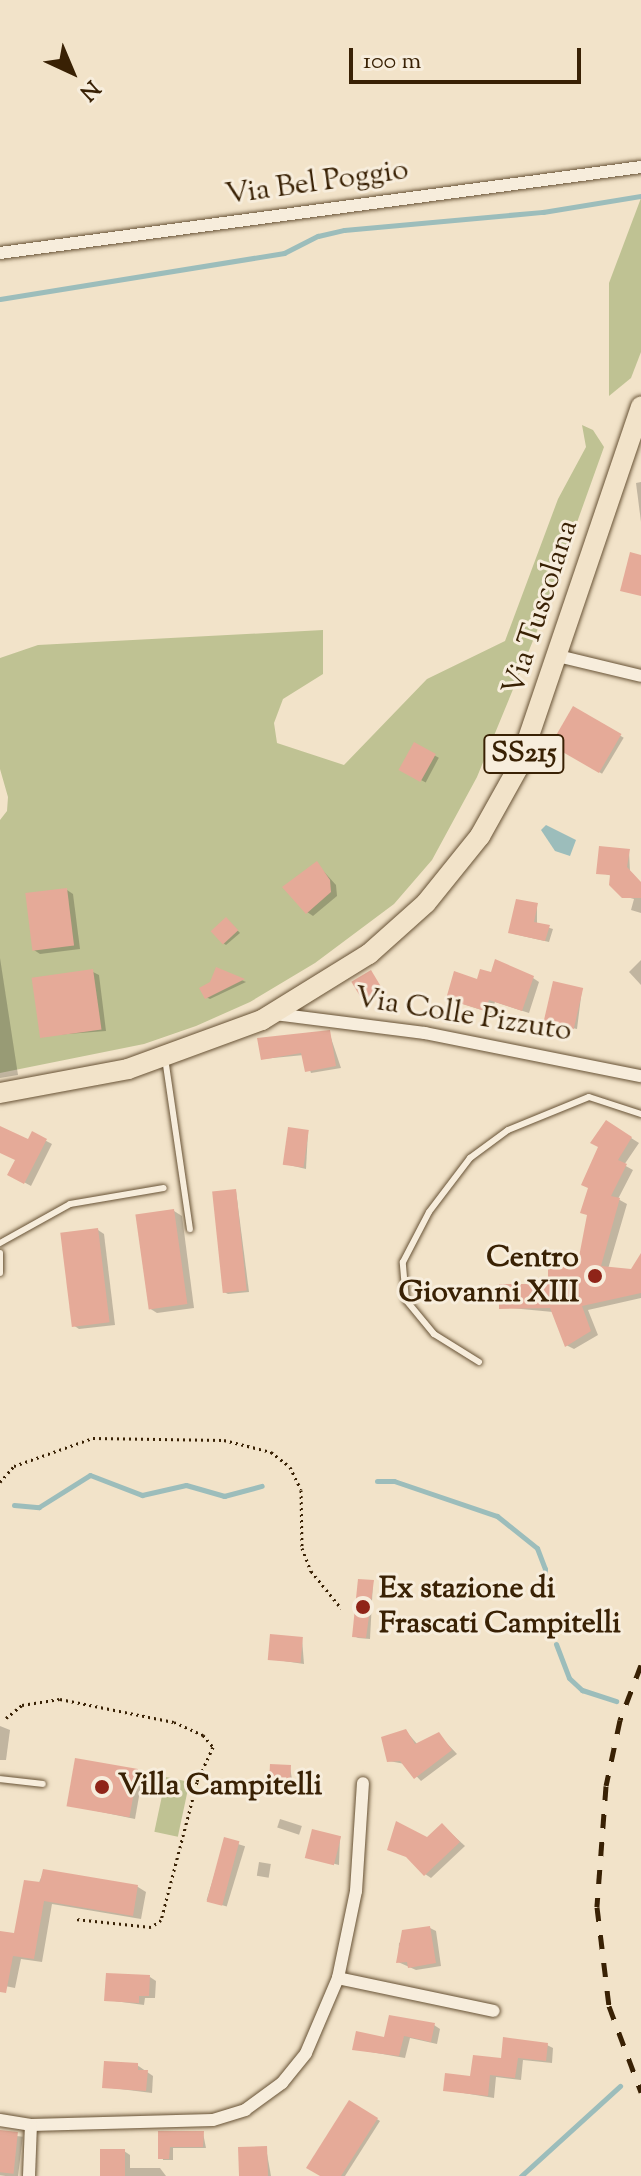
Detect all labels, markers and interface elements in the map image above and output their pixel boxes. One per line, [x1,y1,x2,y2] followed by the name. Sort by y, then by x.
[32,32,112,112] north arrow
[353,32,585,82] scale bar
[363,45,421,79] text: 100 m
[71,72,106,107] text: N
[223,153,411,215] street label: Via Bel Poggio
[497,516,587,700] street label: Via Tuscolana
[482,730,566,778] road number: SS215
[352,981,574,1051] street label: Via Colle Pizzuto
[399,1241,579,1312] place label: Centro Giovanni XIII
[586,1267,604,1285] marker: Centro Giovanni XIII
[379,1572,621,1642] place label: Ex stazione di Frascati Campitelli
[354,1598,372,1616] marker: Ex stazione di Frascati Campitelli
[118,1769,322,1805] place label: Villa Campitelli
[93,1778,111,1796] marker: Villa Campitelli

